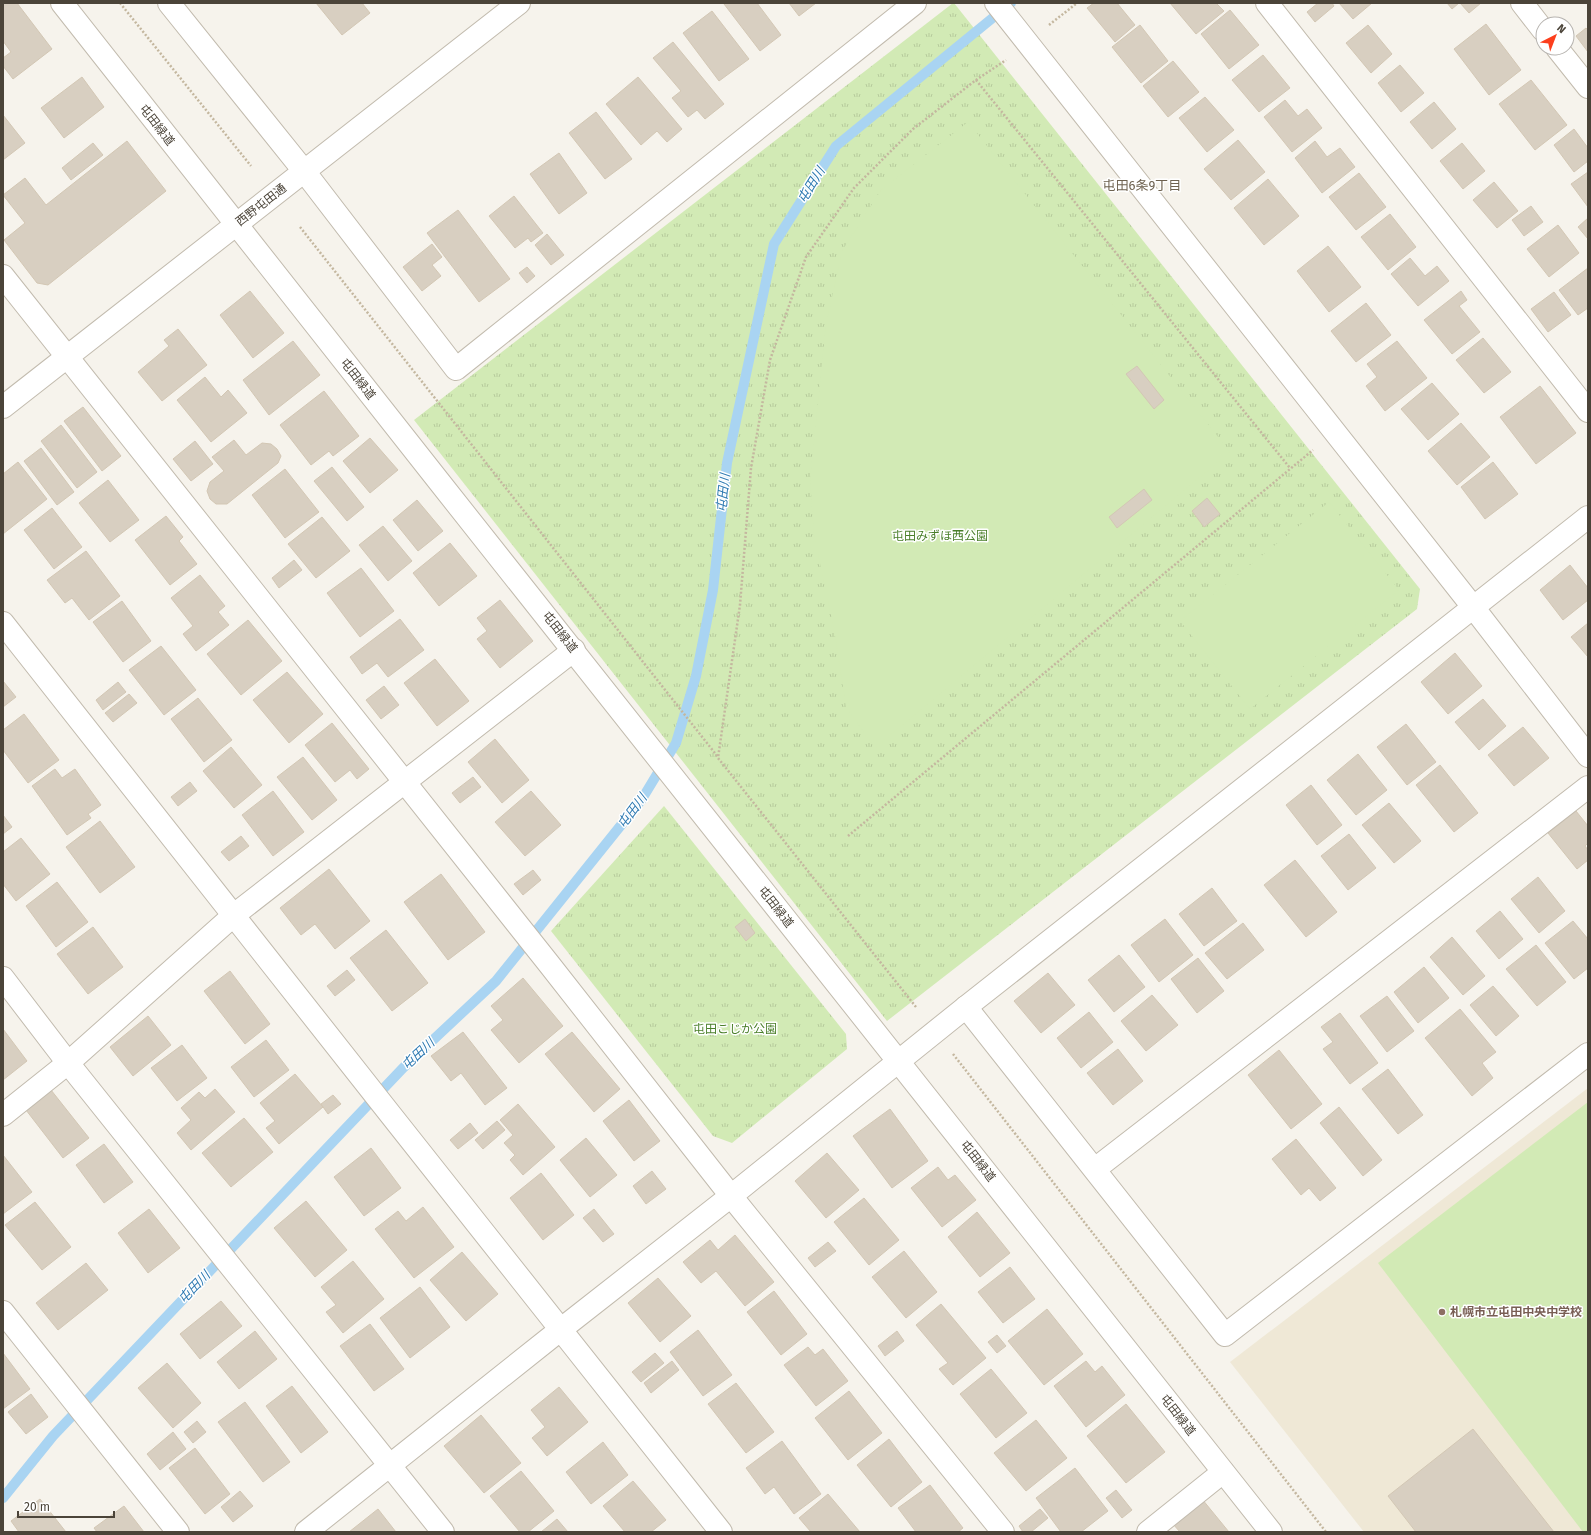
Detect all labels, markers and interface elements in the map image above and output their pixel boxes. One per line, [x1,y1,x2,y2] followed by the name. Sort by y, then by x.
[1535,16,1575,56] north arrow
[1554,22,1568,36] text: N
[137,102,177,148] street label: 屯田緑道
[794,163,829,206] water label: 屯田川
[1103,178,1181,193] district label: 屯田6条9丁目
[233,181,289,229] street label: 西野屯田通
[338,356,378,402] street label: 屯田緑道
[714,471,733,513] water label: 屯田川
[892,529,988,543] park label: 屯田みずほ西公園
[540,609,580,655] street label: 屯田緑道
[614,789,651,831] water label: 屯田川
[756,884,796,930] street label: 屯田緑道
[693,1022,777,1036] park label: 屯田こじか公園
[399,1034,439,1073] water label: 屯田川
[958,1138,998,1184] street label: 屯田緑道
[175,1266,214,1306] water label: 屯田川
[1450,1305,1582,1319] place label: 札幌市立屯田中央中学校
[1437,1307,1447,1317] marker: 札幌市立屯田中央中学校
[1158,1392,1198,1438] street label: 屯田緑道
[18,1493,114,1519] scale bar
[24,1500,50,1514] text: 20 m

